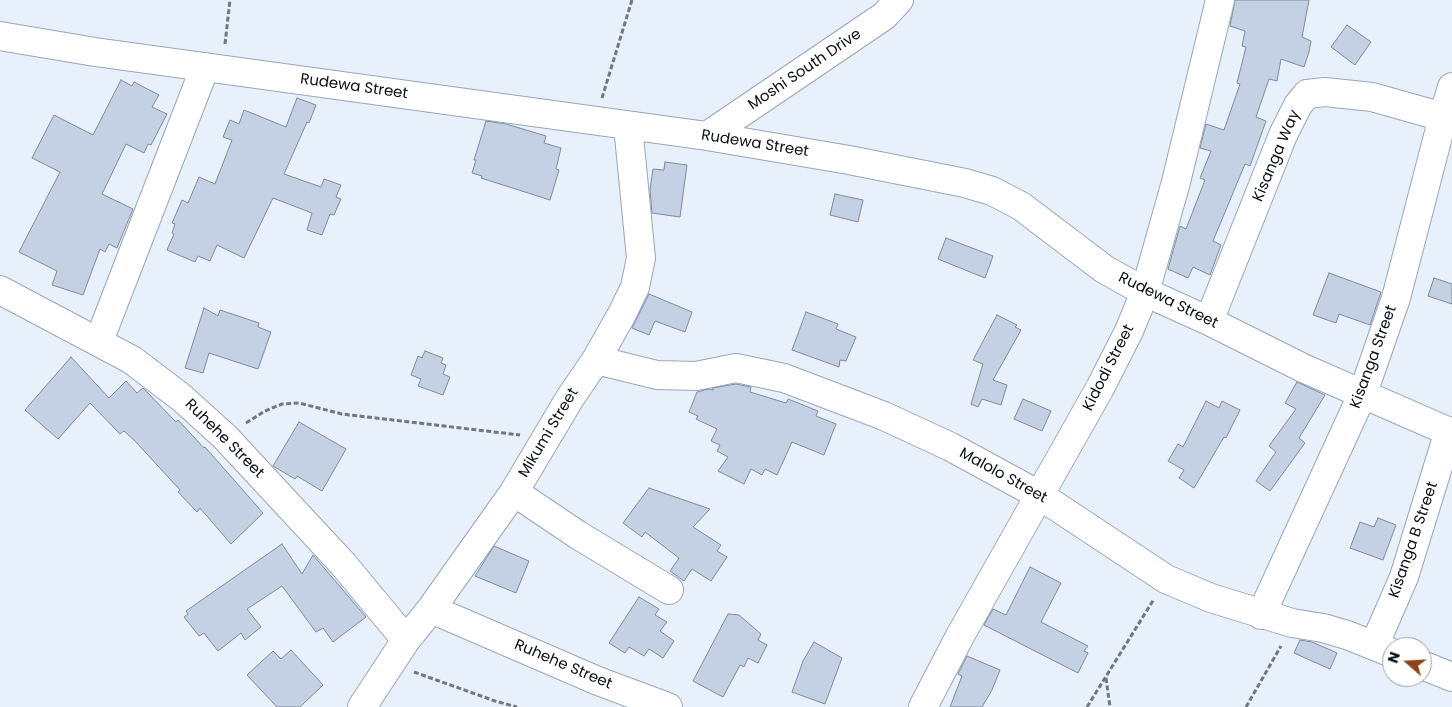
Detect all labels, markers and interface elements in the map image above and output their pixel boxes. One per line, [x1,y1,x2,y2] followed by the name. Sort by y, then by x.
[745,26,865,114] street label: Moshi South Drive
[299,71,409,103] street label: Rudewa Street
[1250,107,1304,205] street label: Kisanga Way
[700,127,810,161] street label: Rudewa Street
[1115,269,1221,333] street label: Rudewa Street
[1347,303,1401,411] street label: Kisanga Street
[1080,322,1138,414] street label: Kidodi Street
[515,385,583,481] street label: Mikumi Street
[181,396,267,482] street label: Ruhehe Street
[956,444,1050,508] street label: Malolo Street
[1386,480,1442,600] street label: Kisanga B Street
[511,636,615,694] street label: Ruhehe Street
[1382,637,1432,687] north arrow
[1383,649,1405,666] text: N

